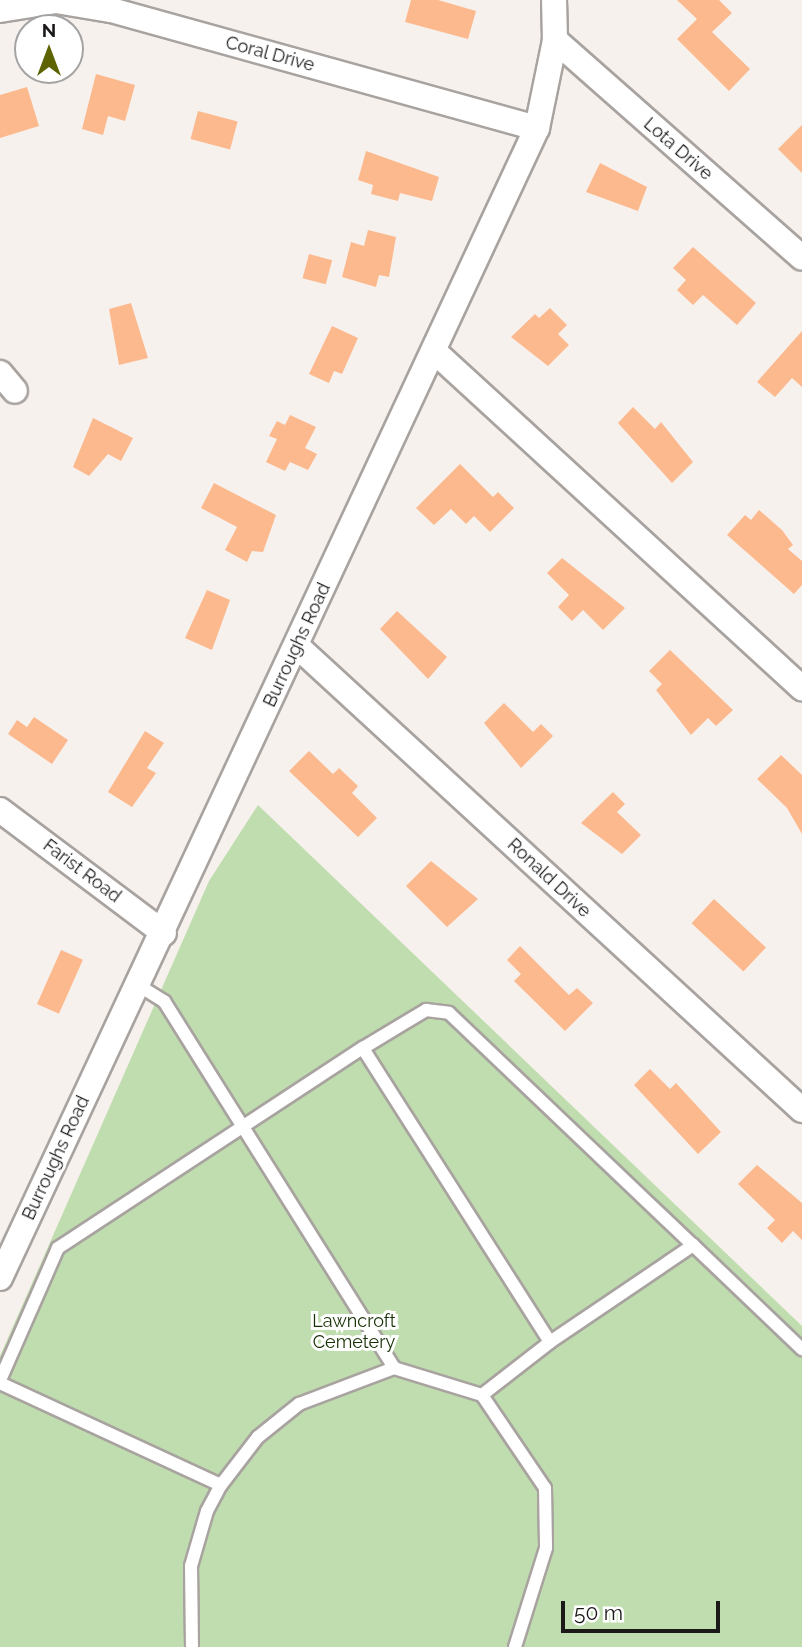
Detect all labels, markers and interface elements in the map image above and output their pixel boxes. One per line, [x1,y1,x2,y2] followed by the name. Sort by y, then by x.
[14,14,84,84] north arrow
[42,19,56,41] text: N
[223,32,317,76] street label: Coral Drive
[639,113,717,185] street label: Lota Drive
[259,579,335,711] street label: Burroughs Road
[503,834,595,922] street label: Ronald Drive
[39,835,125,907] street label: Farist Road
[18,1092,94,1224] street label: Burroughs Road
[312,1311,396,1354] park label: Lawncroft Cemetery
[564,1588,723,1632] scale bar
[574,1600,623,1625] text: 50 m

